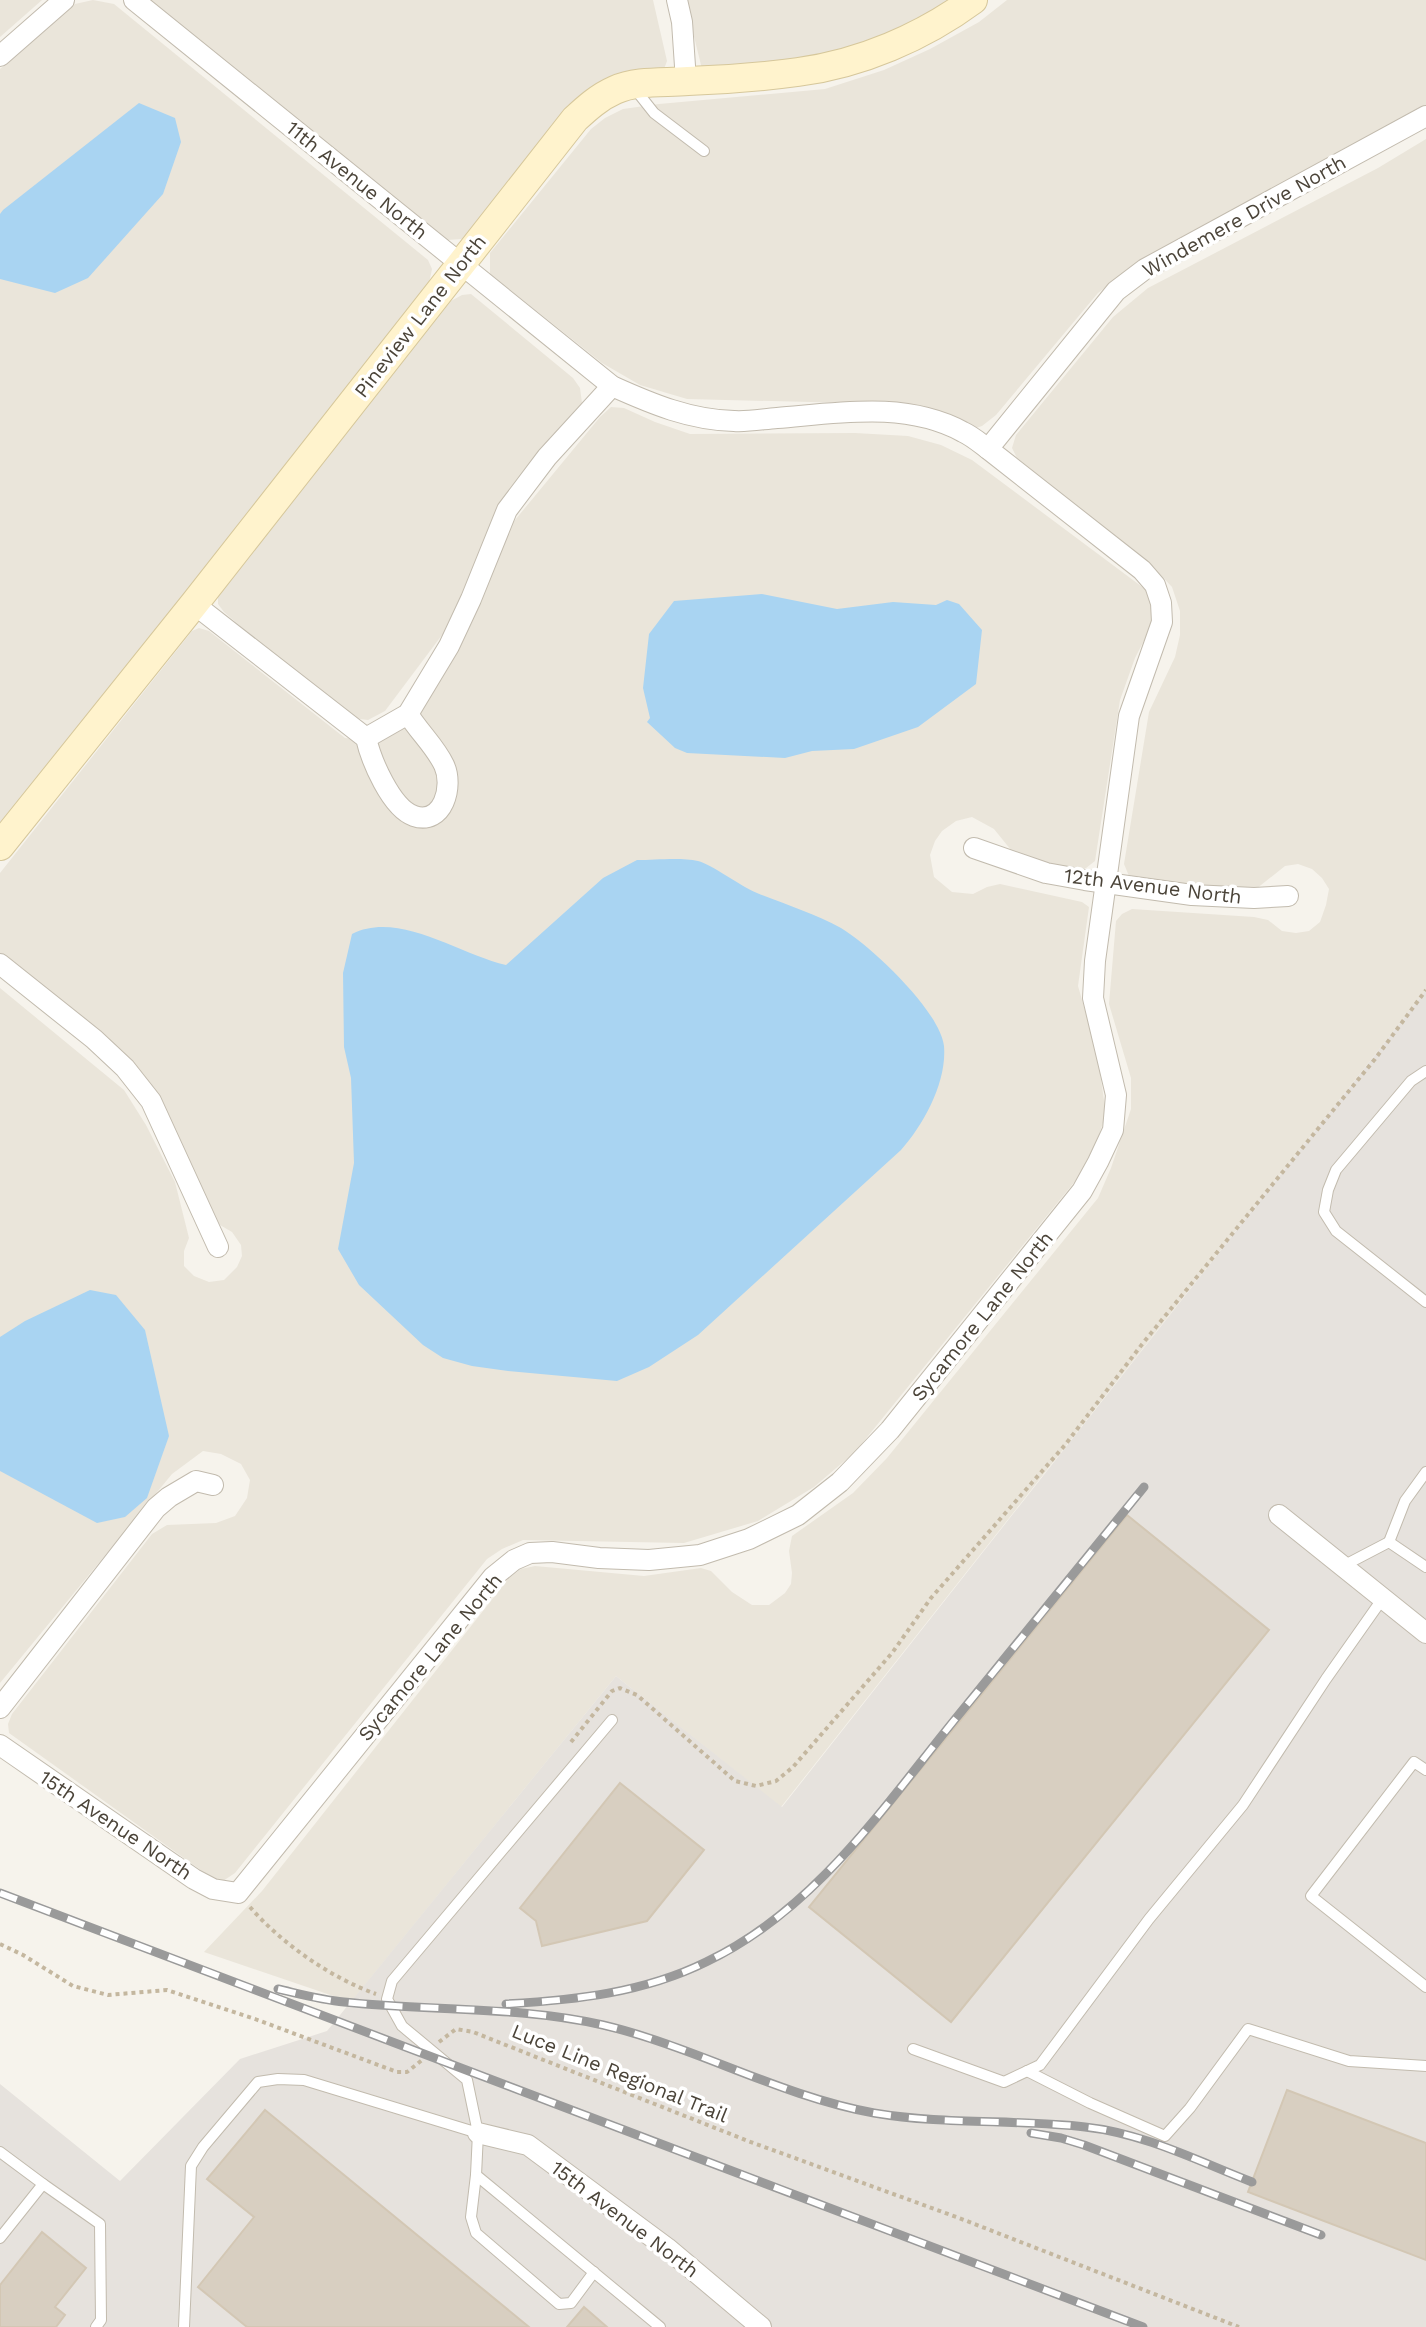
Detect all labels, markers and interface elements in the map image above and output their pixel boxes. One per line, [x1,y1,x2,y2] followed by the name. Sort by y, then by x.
[282,116,432,244] street label: 11th Avenue North
[1138,150,1350,282] street label: Windemere Drive North
[349,230,491,402] street label: Pineview Lane North
[1063,863,1243,909] street label: 12th Avenue North
[906,1226,1058,1406] street label: Sycamore Lane North
[353,1568,507,1746] street label: Sycamore Lane North
[35,1765,197,1885] street label: 15th Avenue North
[508,2019,732,2127] street label: Luce Line Regional Trail
[546,2156,704,2282] street label: 15th Avenue North

